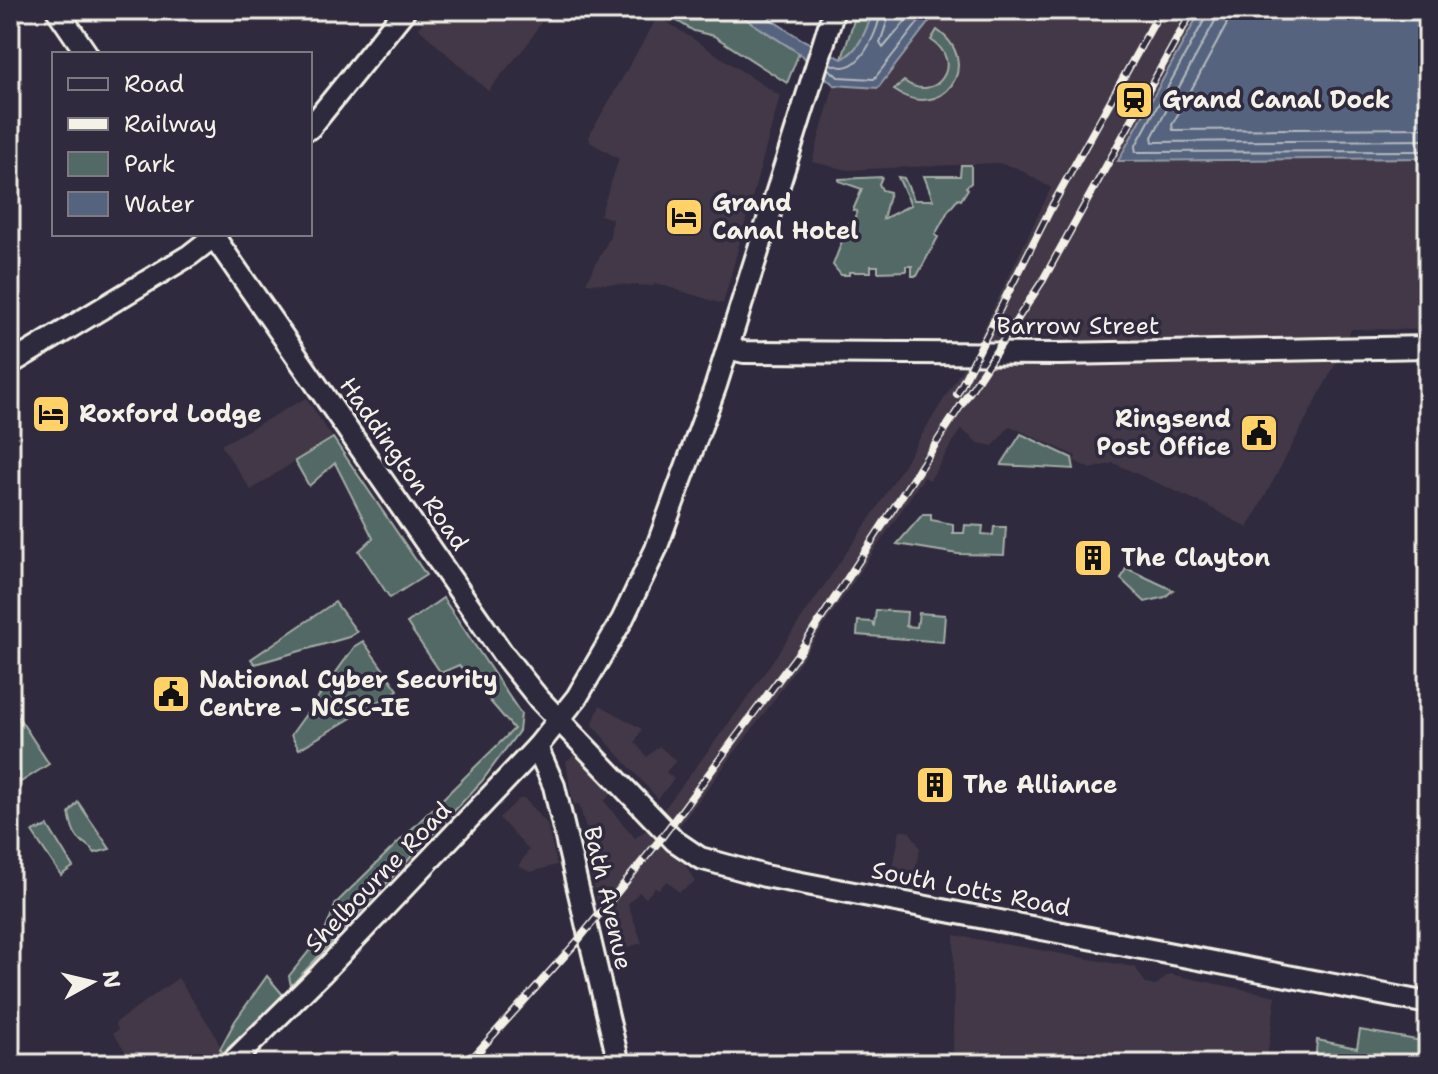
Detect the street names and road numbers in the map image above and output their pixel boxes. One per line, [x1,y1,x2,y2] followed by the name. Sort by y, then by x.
[996,310,1160,342] street label: Barrow Street
[332,371,476,557] street label: Haddington Road
[298,795,458,959] street label: Shelbourne Road
[576,823,640,973] street label: Bath Avenue
[869,854,1073,924] street label: South Lotts Road

